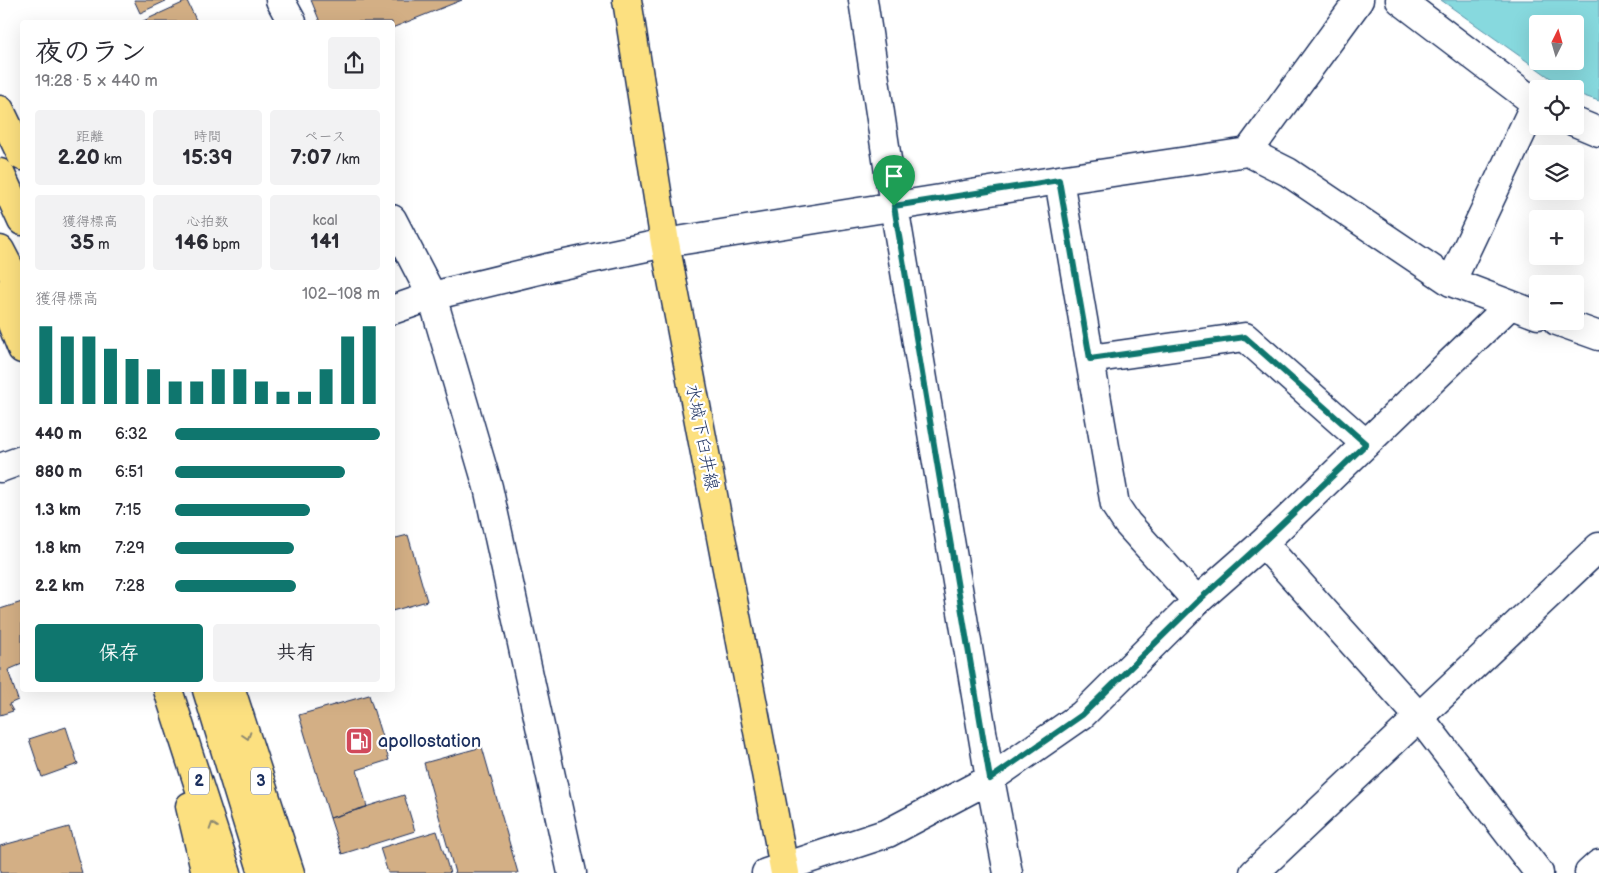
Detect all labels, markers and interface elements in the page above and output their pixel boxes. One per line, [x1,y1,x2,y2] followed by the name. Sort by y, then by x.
[1529,15,1584,70] north arrow
[1529,15,1584,330] map controls
[35,36,147,69] text: 夜のラン
[328,37,380,89] button: share
[35,72,158,91] text: 19:28 · 5 × 440 m
[1529,80,1584,135] button: locate
[76,128,104,145] text: 距離
[193,128,221,145] text: 時間
[305,128,346,145] text: ペース
[57,145,100,170] text: 2.20
[182,145,233,170] text: 15:39
[290,145,332,170] text: 7:07
[1529,145,1584,200] button: layers
[100,151,122,168] text: km
[332,151,360,168] text: /km
[873,155,915,206] pin
[880,162,908,190] icon: arrive
[1529,210,1584,265] button: +
[313,212,338,229] text: kcal
[62,213,118,230] text: 獲得標高
[186,213,228,230] text: 心拍数
[310,229,340,254] text: 141
[70,230,94,255] text: 35
[175,230,209,255] text: 146
[94,236,110,253] text: m
[209,236,240,253] text: bpm
[1529,275,1584,330] button: −
[302,285,380,304] text: 102–108 m
[35,290,99,309] text: 獲得標高
[681,382,723,492] street label: 水城下臼井線
[35,425,82,444] text: 440 m
[115,425,147,444] text: 6:32
[35,463,82,482] text: 880 m
[115,463,143,482] text: 6:51
[35,501,81,520] text: 1.3 km
[115,501,141,520] text: 7:15
[35,539,81,558] text: 1.8 km
[115,539,145,558] text: 7:29
[35,577,84,596] text: 2.2 km
[115,577,145,596] text: 7:28
[35,624,203,682] button: 保存
[213,624,380,682] button: 共有
[344,726,374,756] fuel station icon: apollostation
[378,731,481,752] place label: apollostation
[241,732,251,740] one-way arrow
[189,768,209,794] road number: 2
[251,768,271,794] road number: 3
[209,823,219,831] one-way arrow

